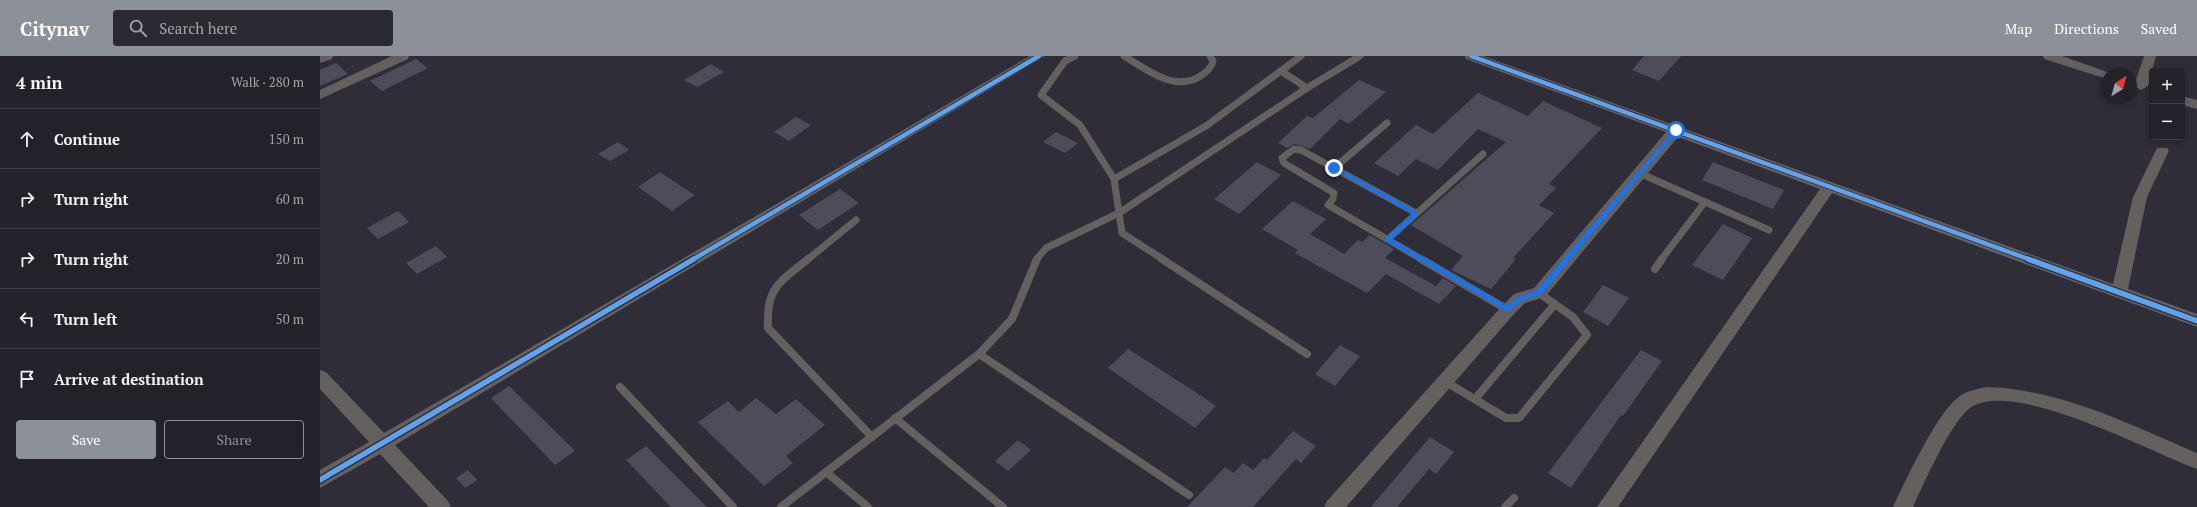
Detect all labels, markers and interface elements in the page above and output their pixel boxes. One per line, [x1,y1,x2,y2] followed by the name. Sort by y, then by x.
[113,10,393,46] search box
[20,16,89,41] text: Citynav
[127,17,149,39] icon: search
[159,18,237,38] text: Search here
[2005,19,2032,38] text: Map
[2054,19,2119,38] text: Directions
[2141,19,2177,38] text: Saved
[2101,68,2137,104] north arrow
[2149,68,2185,140] map controls
[2149,68,2185,104] button: +
[16,71,63,94] text: 4 min
[231,73,304,91] text: Walk · 280 m
[2149,104,2185,140] button: −
[1667,121,1685,139] route start
[16,128,38,150] icon: ahead
[54,129,120,149] text: Continue
[269,130,304,148] text: 150 m
[1325,159,1343,177] route end
[16,188,38,210] icon: right
[54,189,129,209] text: Turn right
[276,190,304,208] text: 60 m
[16,248,38,270] icon: right
[54,249,129,269] text: Turn right
[276,250,304,268] text: 20 m
[16,308,38,330] icon: left
[54,309,118,329] text: Turn left
[276,310,304,328] text: 50 m
[16,368,38,390] icon: arrive
[54,369,204,389] text: Arrive at destination
[16,420,156,459] button: Save
[164,420,304,459] button: Share

